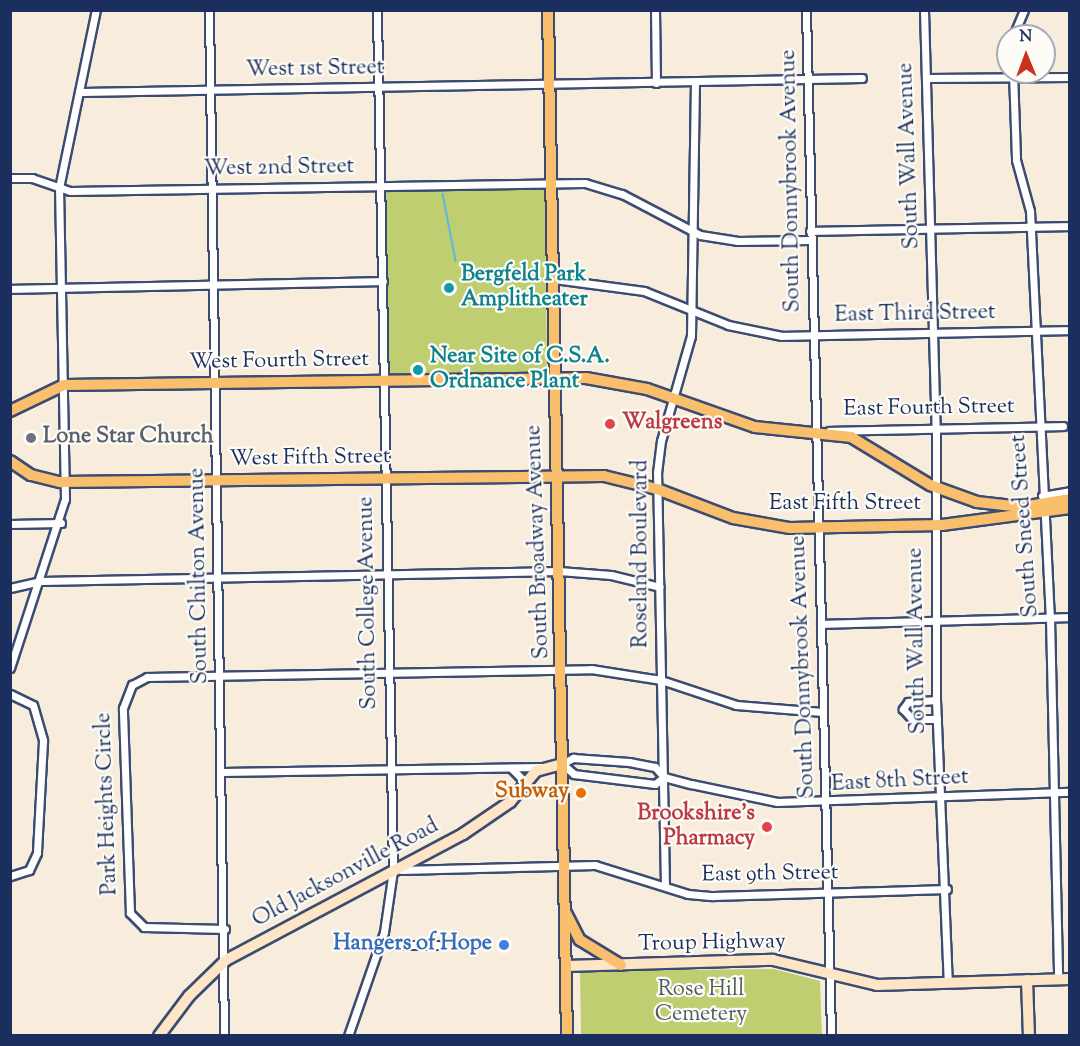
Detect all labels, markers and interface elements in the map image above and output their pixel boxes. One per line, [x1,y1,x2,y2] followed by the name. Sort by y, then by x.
[996,24,1056,84] north arrow
[1019,26,1032,49] text: N
[777,49,807,313] street label: South Donnybrook Avenue
[246,56,384,84] street label: West 1st Street
[894,62,926,250] street label: South Wall Avenue
[204,154,354,184] street label: West 2nd Street
[461,262,588,314] place label: Bergfeld Park Amplitheater
[442,281,456,295] marker: Bergfeld Park Amplitheater
[834,300,996,330] street label: East Third Street
[430,344,610,396] place label: Near Site of C.S.A. Ordnance Plant
[189,347,369,377] street label: West Fourth Street
[411,363,425,377] marker: Near Site of C.S.A. Ordnance Plant
[843,394,1015,424] street label: East Fourth Street
[622,411,722,437] place label: Walgreens
[603,417,617,431] marker: Walgreens
[522,424,556,660] street label: South Broadway Avenue
[43,425,214,451] place label: Lone Star Church
[24,431,38,445] marker: Lone Star Church
[1006,434,1046,618] street label: South Sneed Street
[229,444,391,474] street label: West Fifth Street
[629,460,655,648] street label: Roseland Boulevard
[185,468,215,684] street label: South Chilton Avenue
[769,492,921,518] street label: East Fifth Street
[354,496,384,710] street label: South College Avenue
[786,535,822,799] street label: South Donnybrook Avenue
[903,547,933,735] street label: South Wall Avenue
[92,712,124,896] street label: Park Heights Circle
[831,765,969,799] street label: East 8th Street
[495,780,569,806] place label: Subway
[574,786,588,800] marker: Subway
[637,801,755,852] place label: Brookshire's Pharmacy
[248,814,444,934] street label: Old Jacksonville Road
[760,820,774,834] marker: Brookshire's Pharmacy
[701,861,839,889] street label: East 9th Street
[638,930,786,958] street label: Troup Highway
[333,932,492,958] place label: Hangers of Hope
[497,938,511,952] marker: Hangers of Hope
[655,977,747,1028] park label: Rose Hill Cemetery

